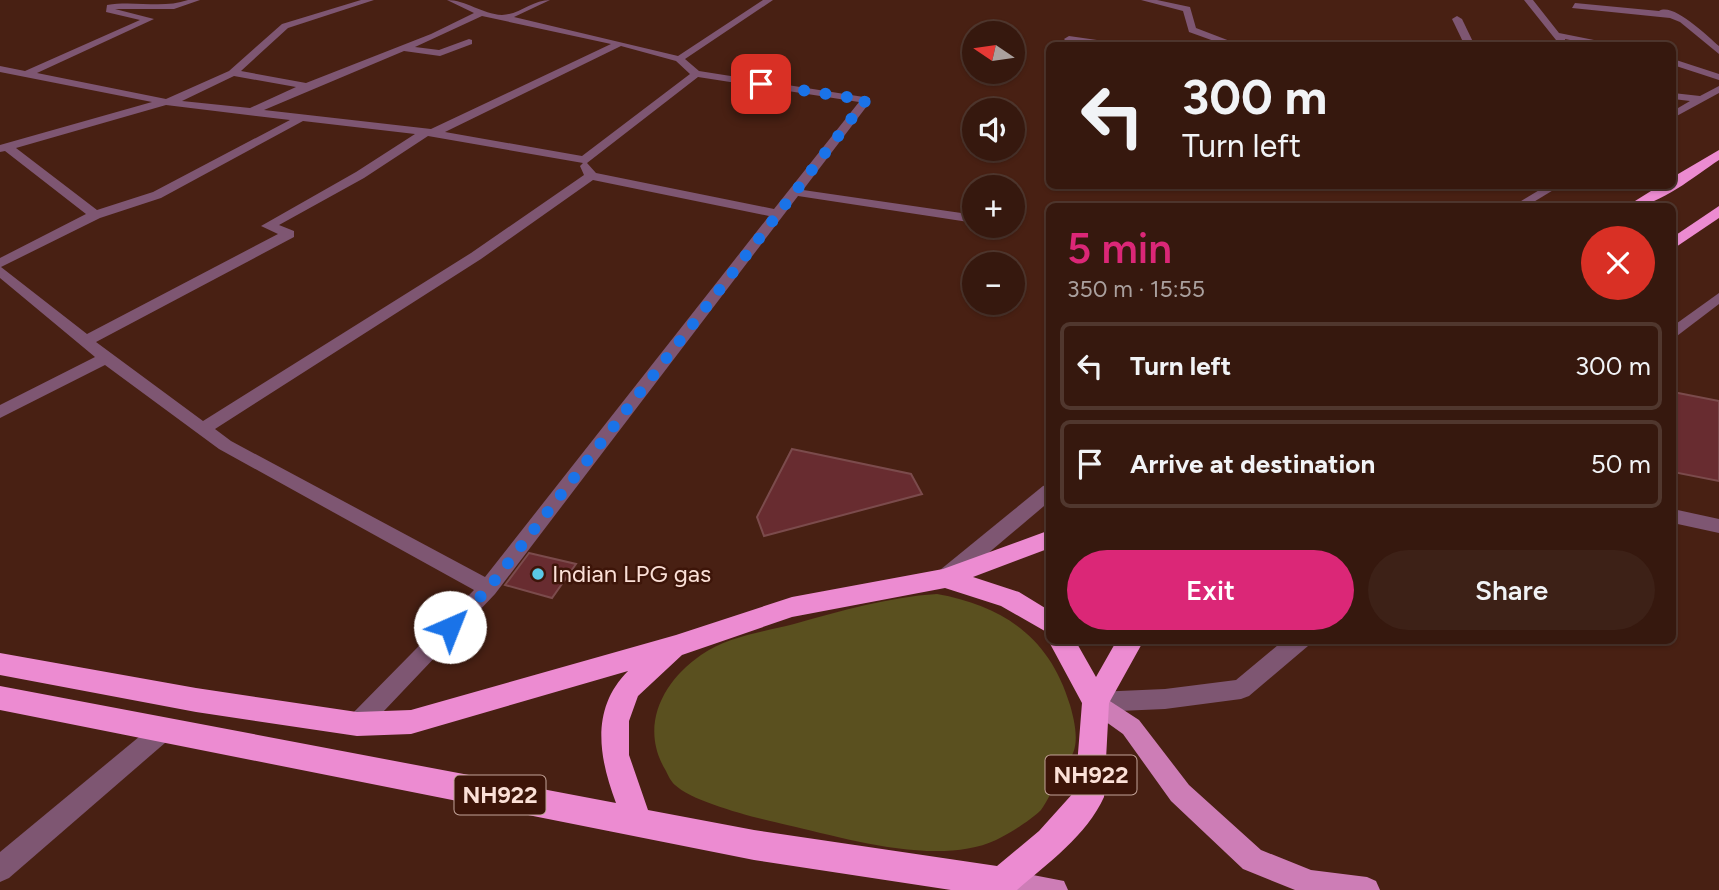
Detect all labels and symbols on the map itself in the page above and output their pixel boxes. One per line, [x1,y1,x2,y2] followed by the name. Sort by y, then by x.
[962,21,1026,84] north arrow
[731,54,791,114] pin
[552,559,711,588] place label: Indian LPG gas
[530,566,546,582] marker: Indian LPG gas
[413,590,487,664] position arrow
[1046,755,1136,794] road number: NH922
[454,776,546,814] road number: NH922

